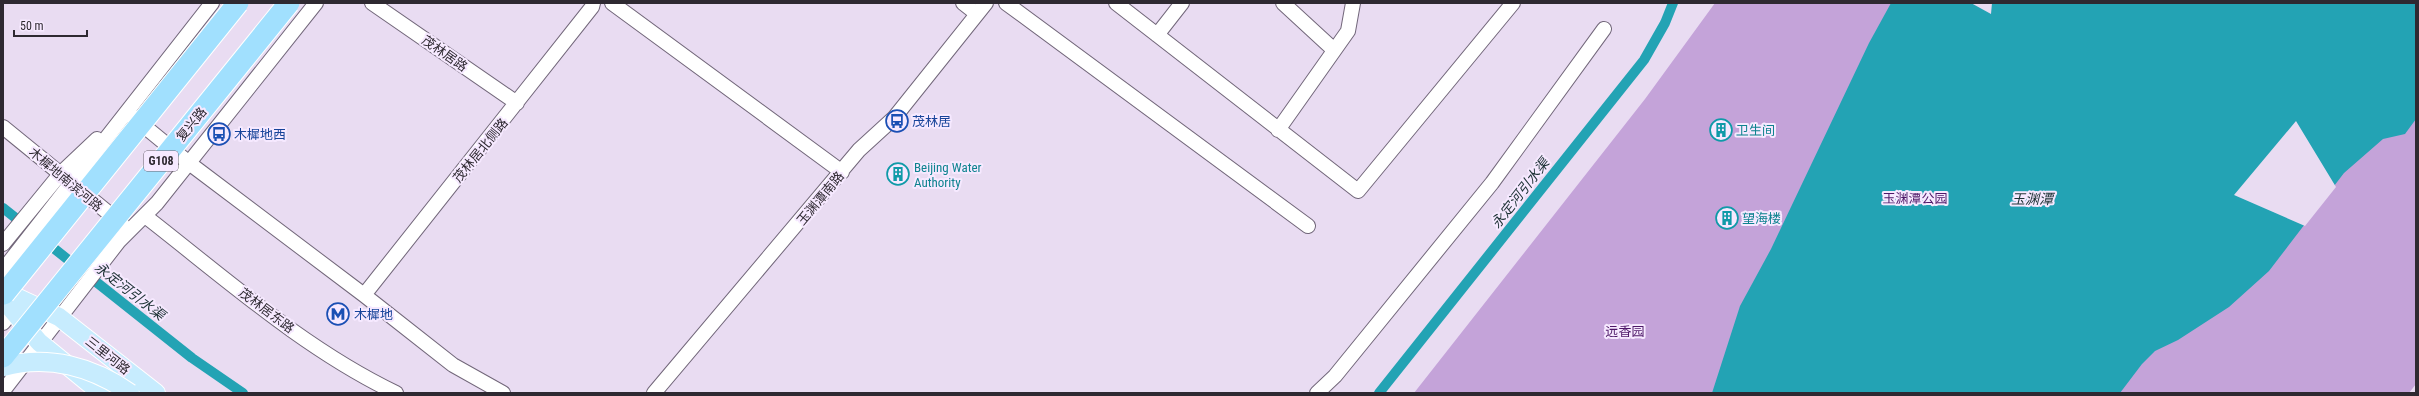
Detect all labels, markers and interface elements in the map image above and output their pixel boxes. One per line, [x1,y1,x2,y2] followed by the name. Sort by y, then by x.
[14,12,87,38] scale bar
[20,19,44,33] text: 50 m
[419,32,470,74] street label: 茂林居路
[173,104,209,144] street label: 复兴路
[884,108,910,134] bus stop icon: 茂林居
[912,114,951,129] place label: 茂林居
[450,115,511,185] street label: 茂林居北侧路
[1708,117,1734,143] building icon: 卫生间
[206,121,232,147] bus stop icon: 木樨地西
[1736,123,1775,138] place label: 卫生间
[234,127,286,142] place label: 木樨地西
[26,144,105,214] street label: 木樨地南滨河路
[144,151,178,171] road number: G108
[1488,153,1553,231] water label: 永定河引水渠
[914,160,982,190] place label: Beijing Water Authority
[885,161,911,187] building icon: Beijing Water Authority
[794,169,847,228] street label: 玉渊潭南路
[1882,191,1948,206] park label: 玉渊潭公园
[2011,191,2056,207] water label: 玉渊潭
[1714,205,1740,231] building icon: 望海楼
[1742,211,1781,226] place label: 望海楼
[92,259,170,324] water label: 永定河引水渠
[236,285,297,336] street label: 茂林居东路
[325,301,351,327] metro station icon: 木樨地
[354,307,393,322] place label: 木樨地
[1605,324,1645,339] park label: 远香园
[83,333,133,377] street label: 三里河路

